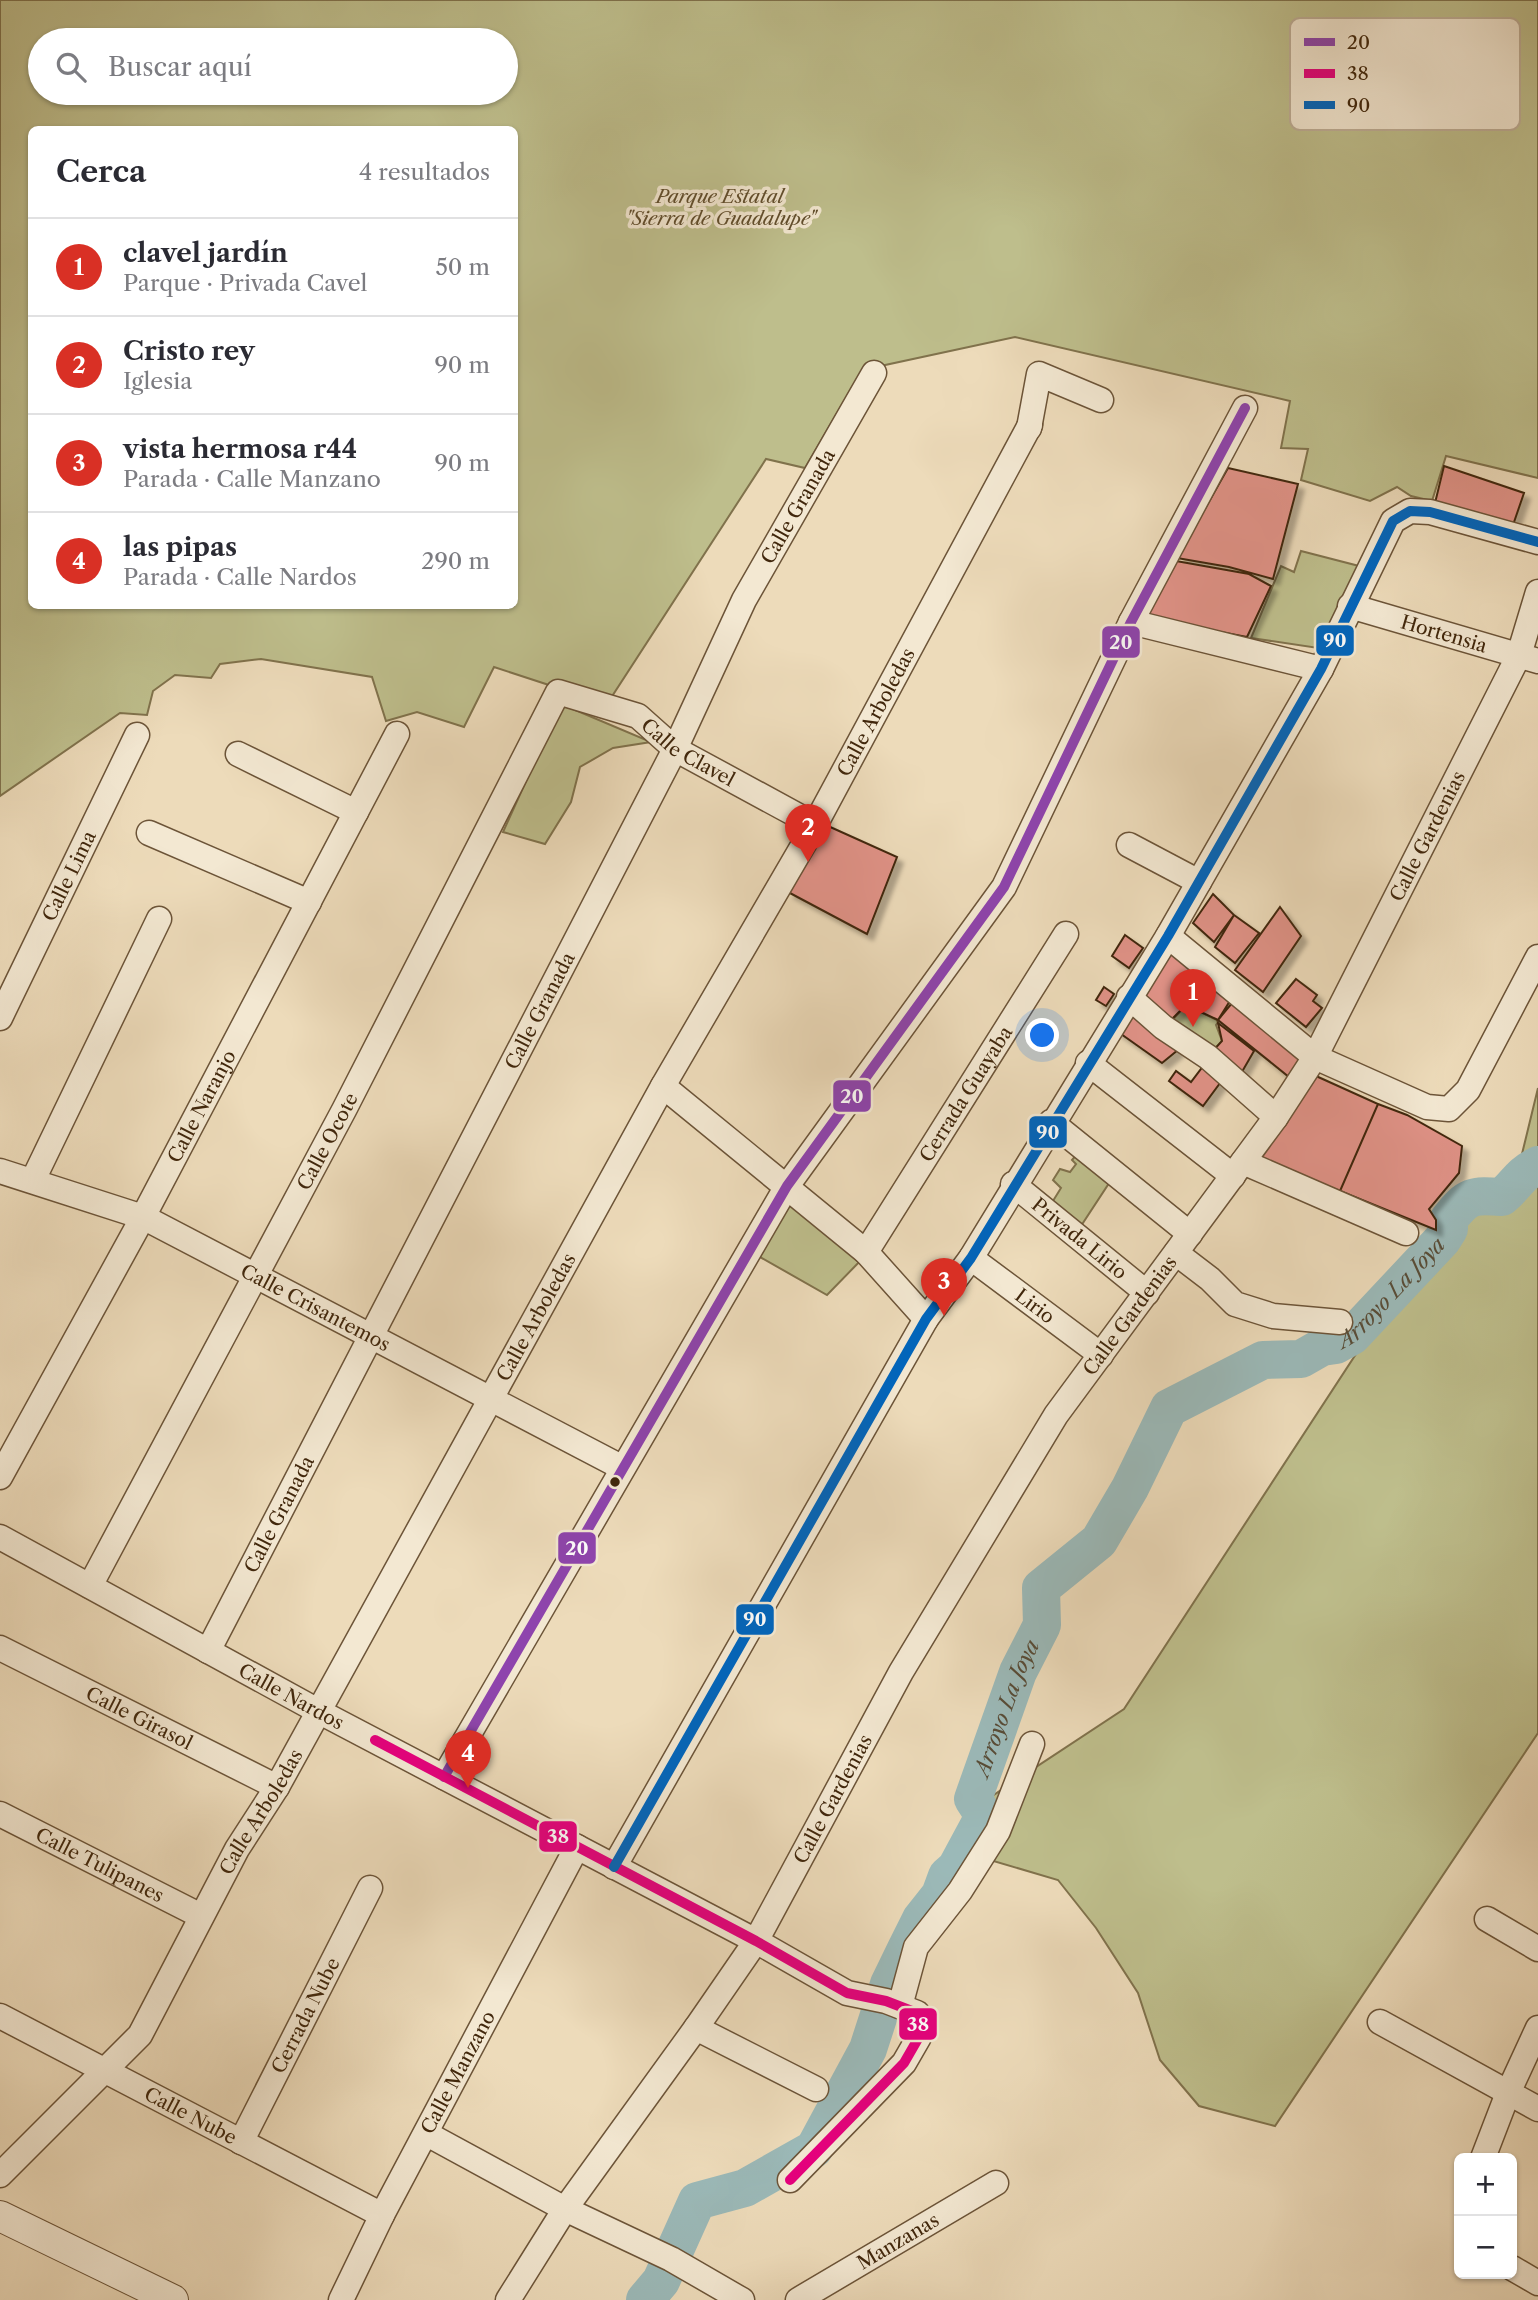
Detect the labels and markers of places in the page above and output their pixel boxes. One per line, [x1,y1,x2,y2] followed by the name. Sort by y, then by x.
[785,804,831,862] pin: 2
[1170,969,1216,1027] pin: 1
[921,1258,967,1316] pin: 3
[608,1475,622,1489] unlabelled marker
[445,1730,491,1788] pin: 4

